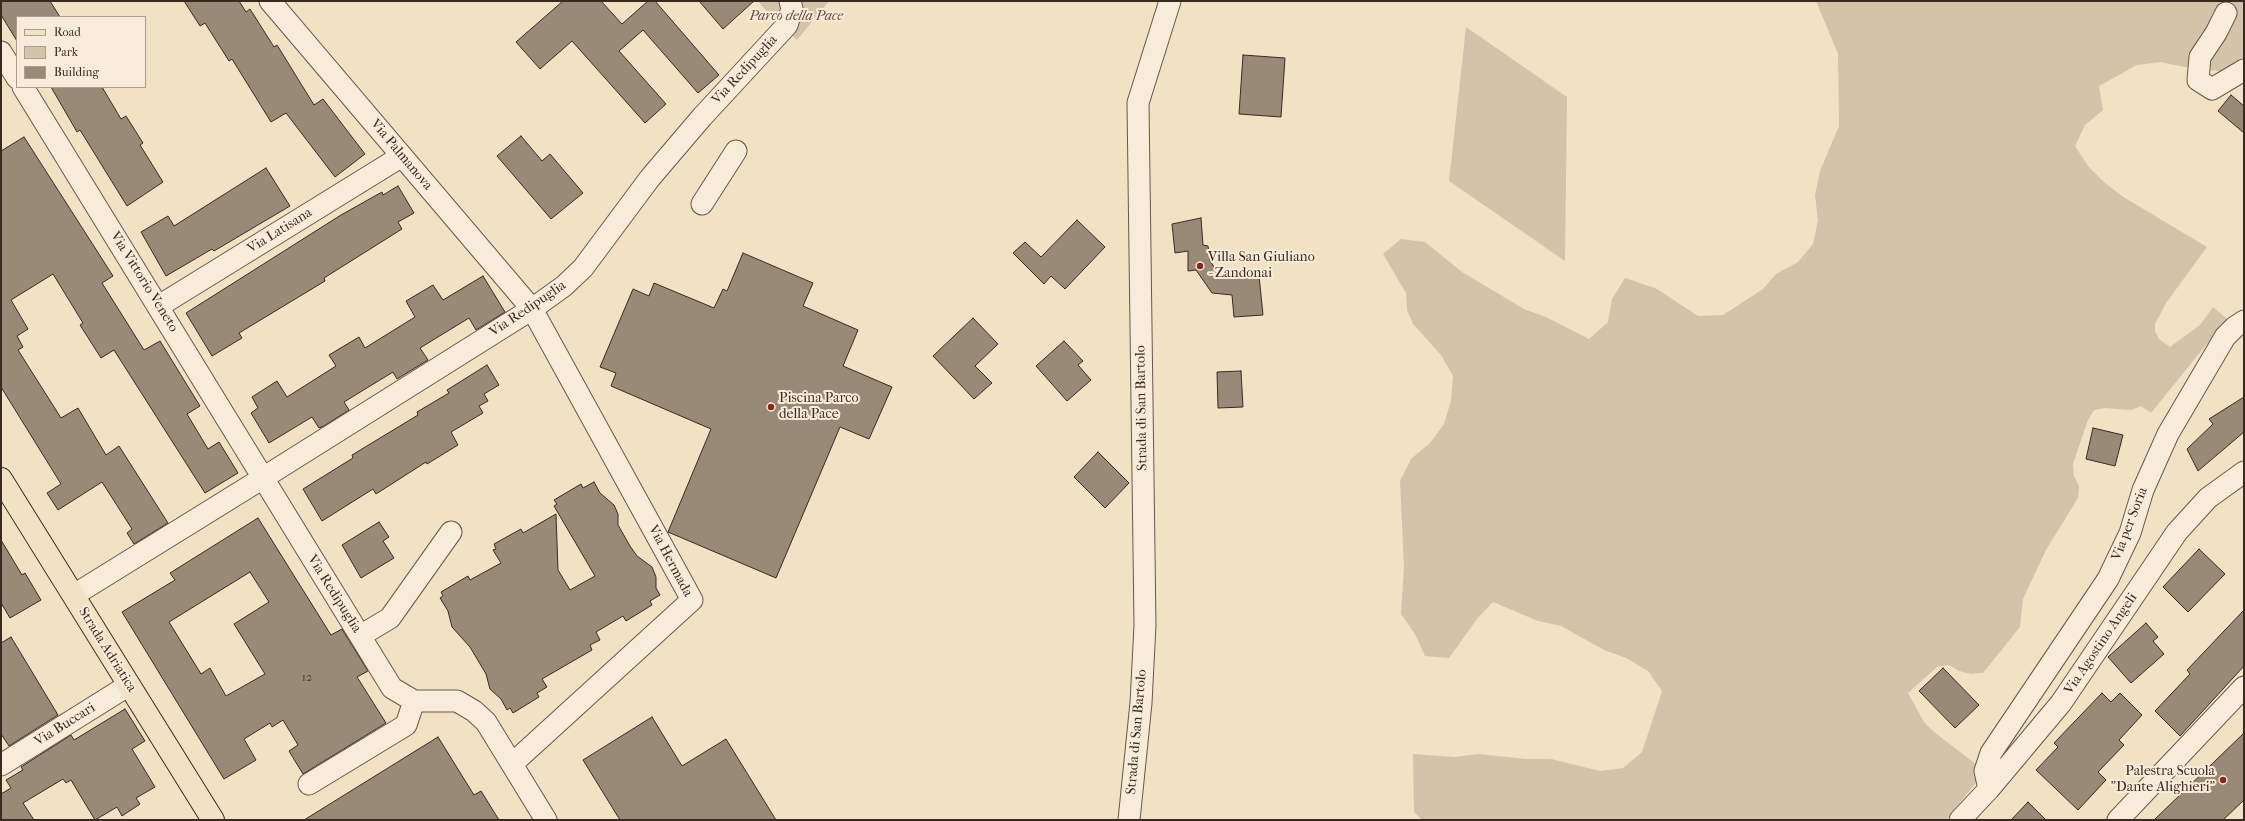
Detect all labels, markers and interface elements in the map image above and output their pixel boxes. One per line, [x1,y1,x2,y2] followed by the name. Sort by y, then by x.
[749,9,843,25] park label: Parco della Pace
[16,16,146,88] legend
[54,25,81,39] text: Road
[709,32,781,108] street label: Via Redipuglia
[54,45,78,59] text: Park
[54,65,99,79] text: Building
[366,116,436,194] street label: Via Palmanova
[245,205,315,257] street label: Via Latisana
[106,229,182,335] street label: Via Vittorio Veneto
[1208,250,1315,282] place label: Villa San Giuliano - Zandonai
[1195,261,1205,271] marker: Villa San Giuliano - Zandonai
[487,277,569,341] street label: Via Redipuglia
[1133,345,1151,471] street label: Strada di San Bartolo
[779,391,859,424] place label: Piscina Parco della Pace
[766,402,776,412] marker: Piscina Parco della Pace
[2108,485,2152,563] street label: Via per Soria
[644,522,696,600] street label: Via Hermada
[303,552,365,636] street label: Via Redipuglia
[2061,590,2141,698] street label: Via Agostino Angeli
[74,605,140,695] street label: Strada Adriatica
[1123,669,1151,795] street label: Strada di San Bartolo
[302,671,312,685] house number: 12
[31,700,99,750] street label: Via Buccari
[2111,764,2215,796] place label: Palestra Scuola "Dante Alighieri"
[2218,775,2228,785] marker: Palestra Scuola "Dante Alighieri"

